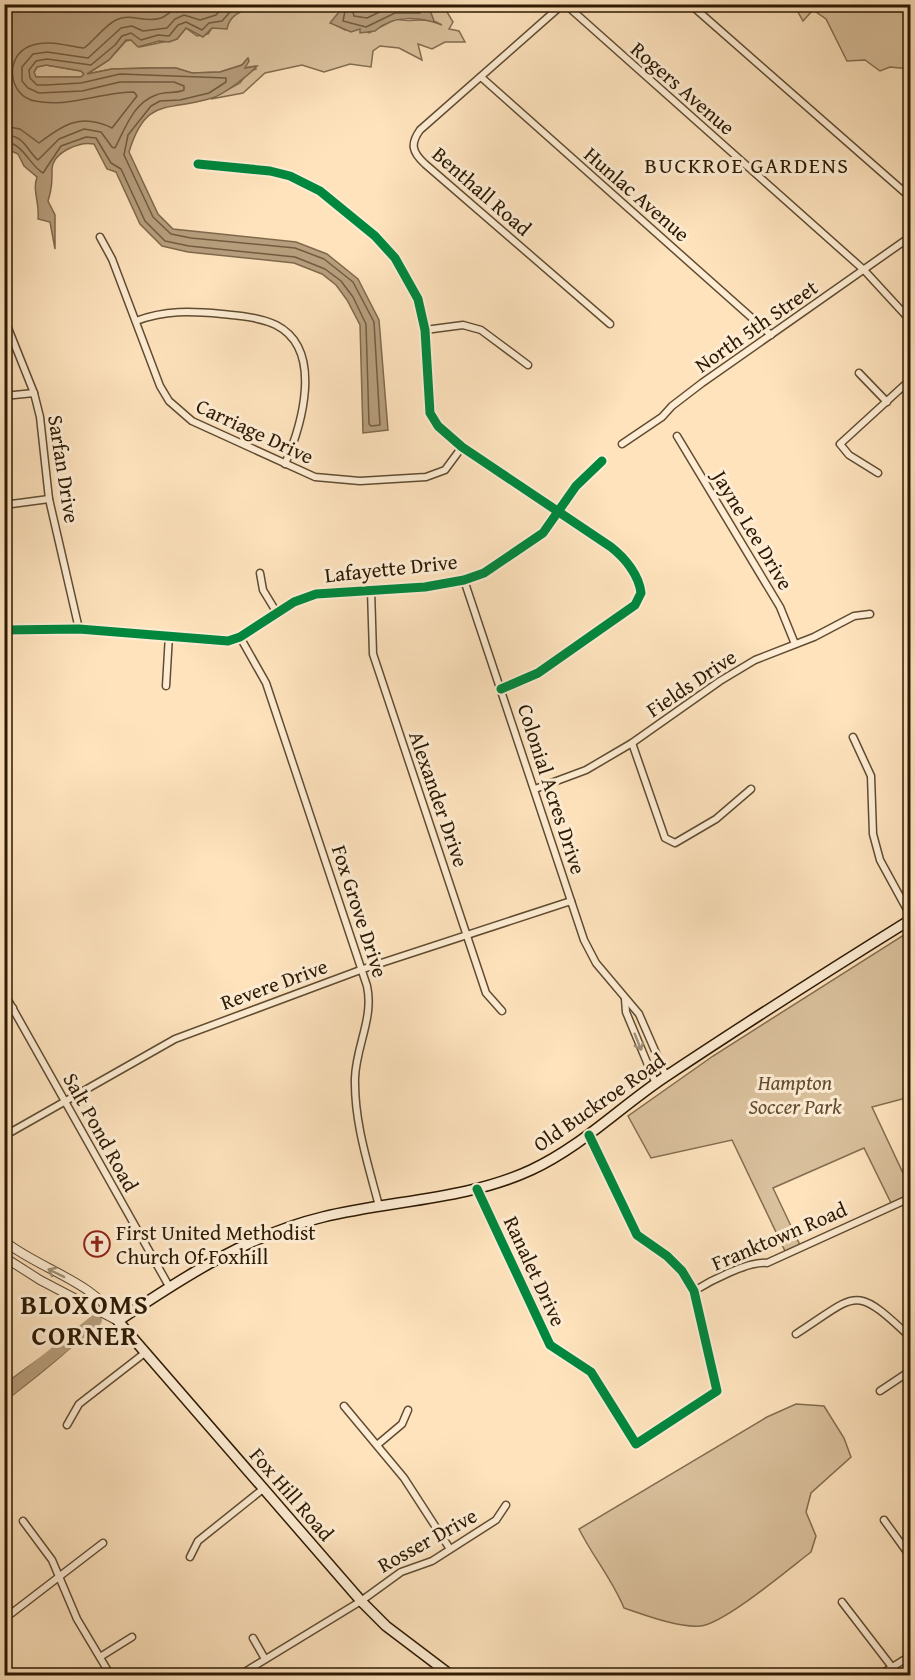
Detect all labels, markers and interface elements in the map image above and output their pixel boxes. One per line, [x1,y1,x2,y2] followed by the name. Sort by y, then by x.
[624,34,742,142] street label: Rogers Avenue
[425,139,539,244] street label: Benthall Road
[577,139,697,249] street label: Hunlac Avenue
[644,149,850,181] district label: BUCKROE GARDENS
[688,272,824,380] street label: North 5th Street
[191,390,319,472] street label: Carriage Drive
[40,413,88,525] street label: Sarfan Drive
[703,462,801,596] street label: Jayne Lee Drive
[323,546,459,590] street label: Lafayette Drive
[640,641,743,725] street label: Fields Drive
[510,700,594,878] street label: Colonial Acres Drive
[401,727,477,871] street label: Alexander Drive
[324,841,396,981] street label: Fox Grove Drive
[216,950,332,1018] street label: Revere Drive
[633,1032,644,1051] one-way arrow
[527,1044,672,1159] street label: Old Buckroe Road
[56,1067,147,1198] street label: Salt Pond Road
[748,1067,842,1122] park label: Hampton Soccer Park
[707,1193,852,1278] street label: Franktown Road
[496,1211,574,1331] street label: Ranalet Drive
[116,1217,316,1272] place label: First United Methodist Church Of Foxhill
[82,1229,112,1259] church icon: First United Methodist Church Of Foxhill
[48,1267,66,1279] one-way arrow
[20,1284,150,1355] district label: BLOXOMS CORNER
[243,1440,342,1548] street label: Fox Hill Road
[371,1500,483,1580] street label: Rosser Drive

